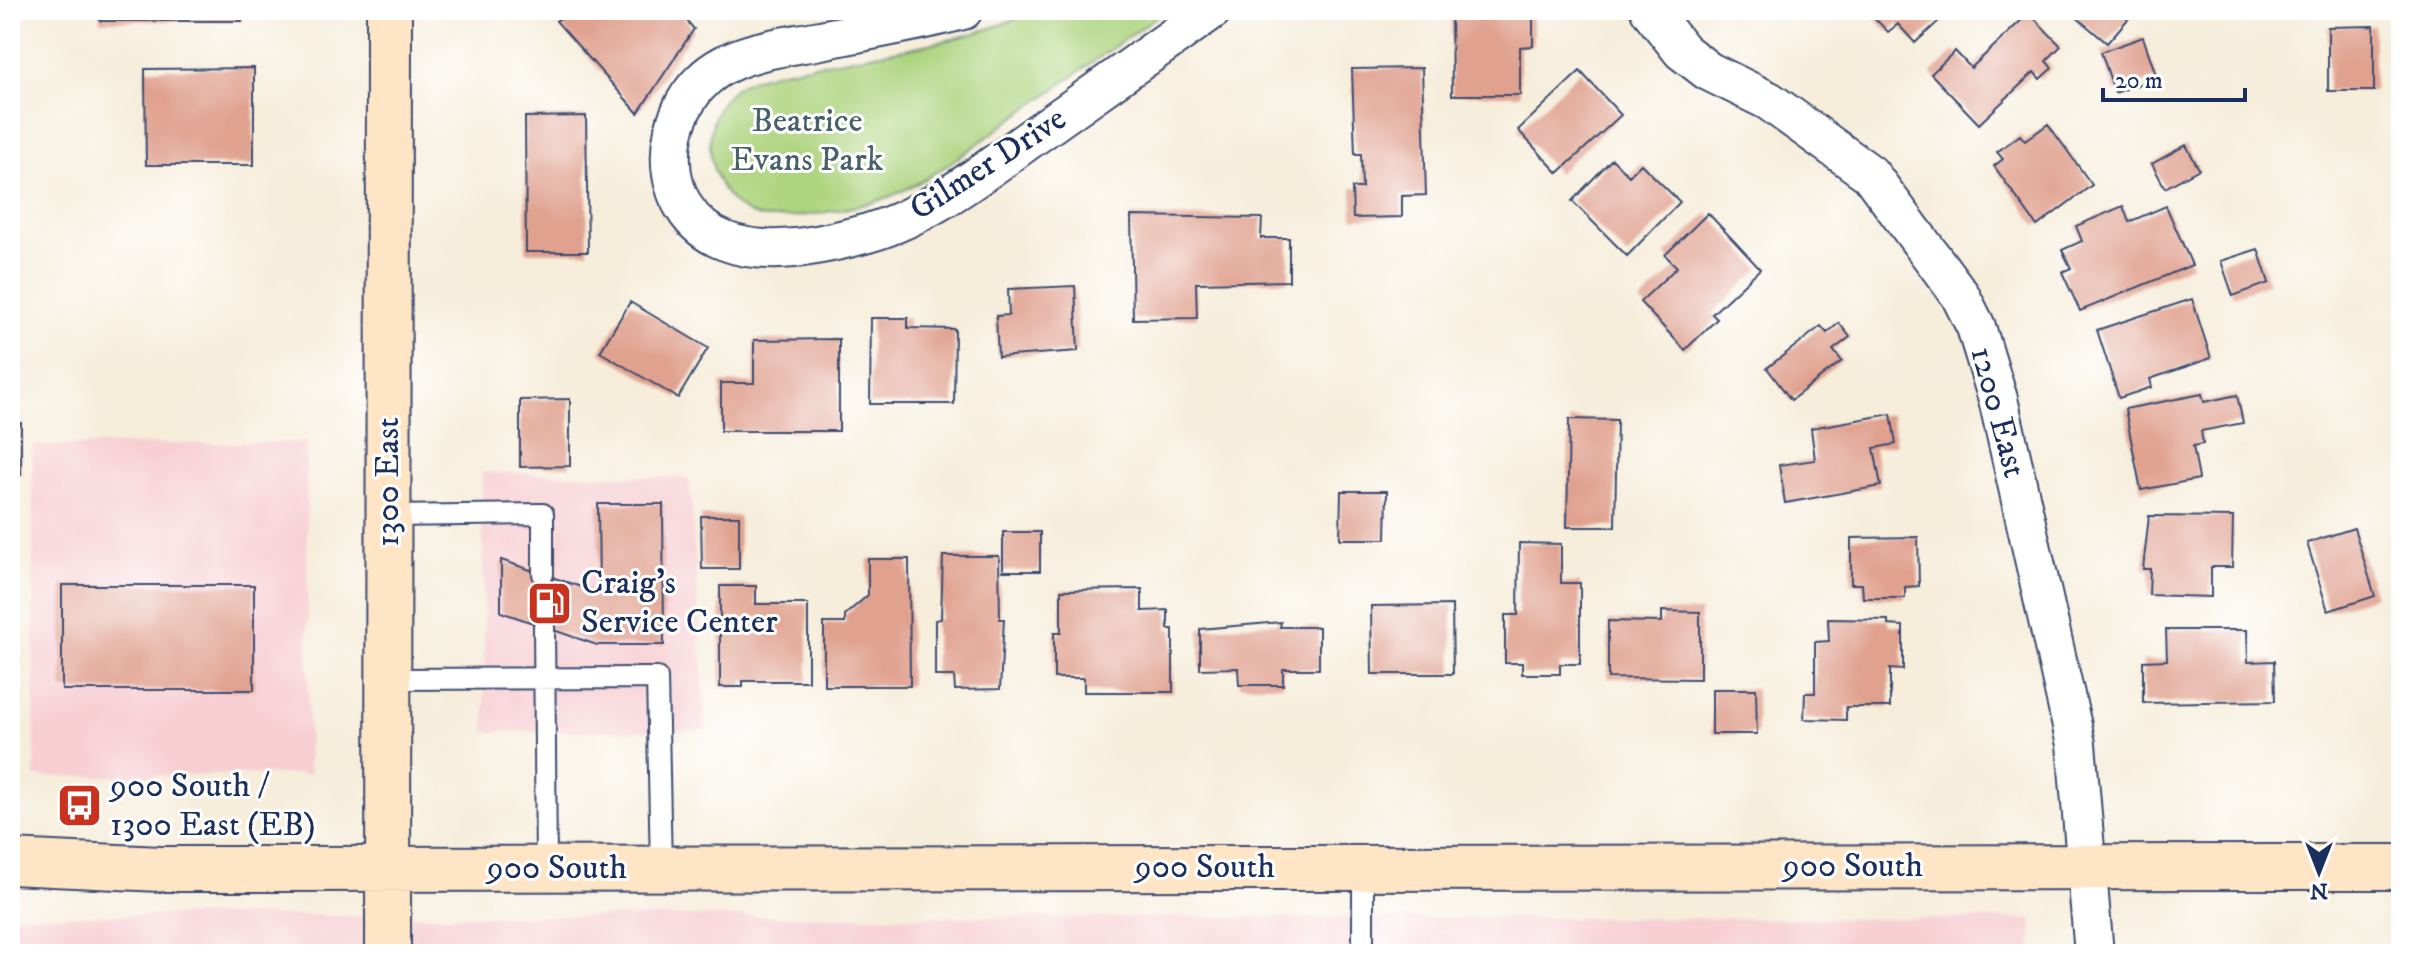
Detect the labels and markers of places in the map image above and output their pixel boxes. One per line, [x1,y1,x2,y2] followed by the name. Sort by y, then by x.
[581,562,778,643] place label: Craig's Service Center
[526,579,574,627] fuel station icon: Craig's Service Center
[108,765,316,846] place label: 900 South / 1300 East (EB)
[55,782,103,830] bus stop icon: 900 South / 1300 East (EB)

